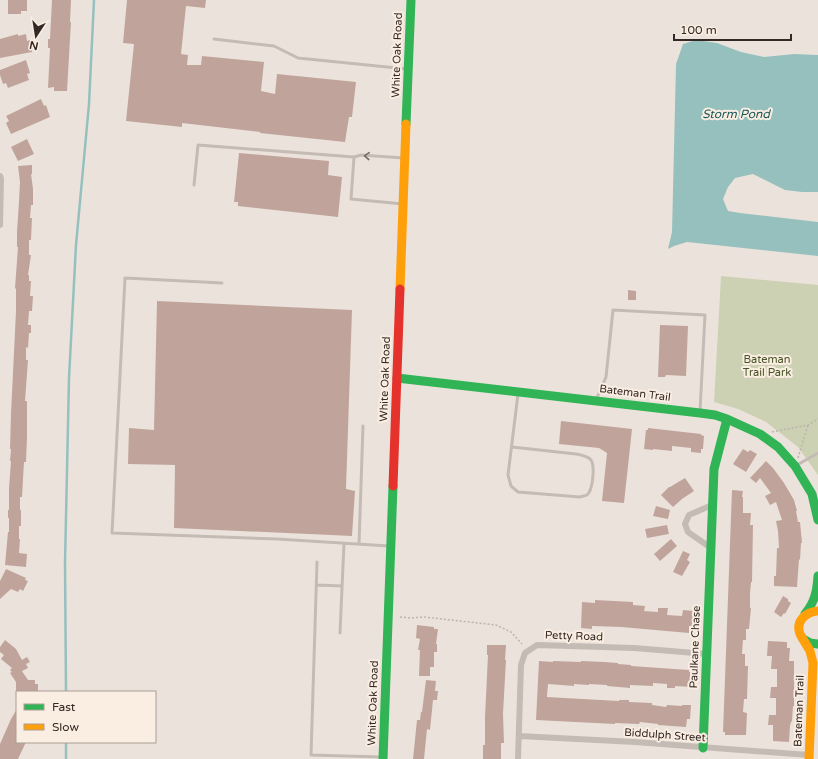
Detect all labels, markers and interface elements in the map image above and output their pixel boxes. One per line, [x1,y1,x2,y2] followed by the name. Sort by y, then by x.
[389,12,405,98] street label: White Oak Road
[16,16,56,56] north arrow
[674,16,791,42] scale bar
[680,23,717,37] text: 100 m
[28,38,40,53] text: N
[702,107,771,121] water label: Storm Pond
[364,151,370,160] one-way arrow
[377,336,393,422] street label: White Oak Road
[743,353,791,379] park label: Bateman Trail Park
[599,382,671,404] street label: Bateman Trail
[687,606,703,688] street label: Paulkane Chase
[545,628,603,644] street label: Petty Road
[365,660,381,746] street label: White Oak Road
[791,675,807,747] street label: Bateman Trail
[16,691,156,743] legend
[52,700,76,714] text: Fast
[52,720,79,734] text: Slow
[624,726,706,744] street label: Biddulph Street

